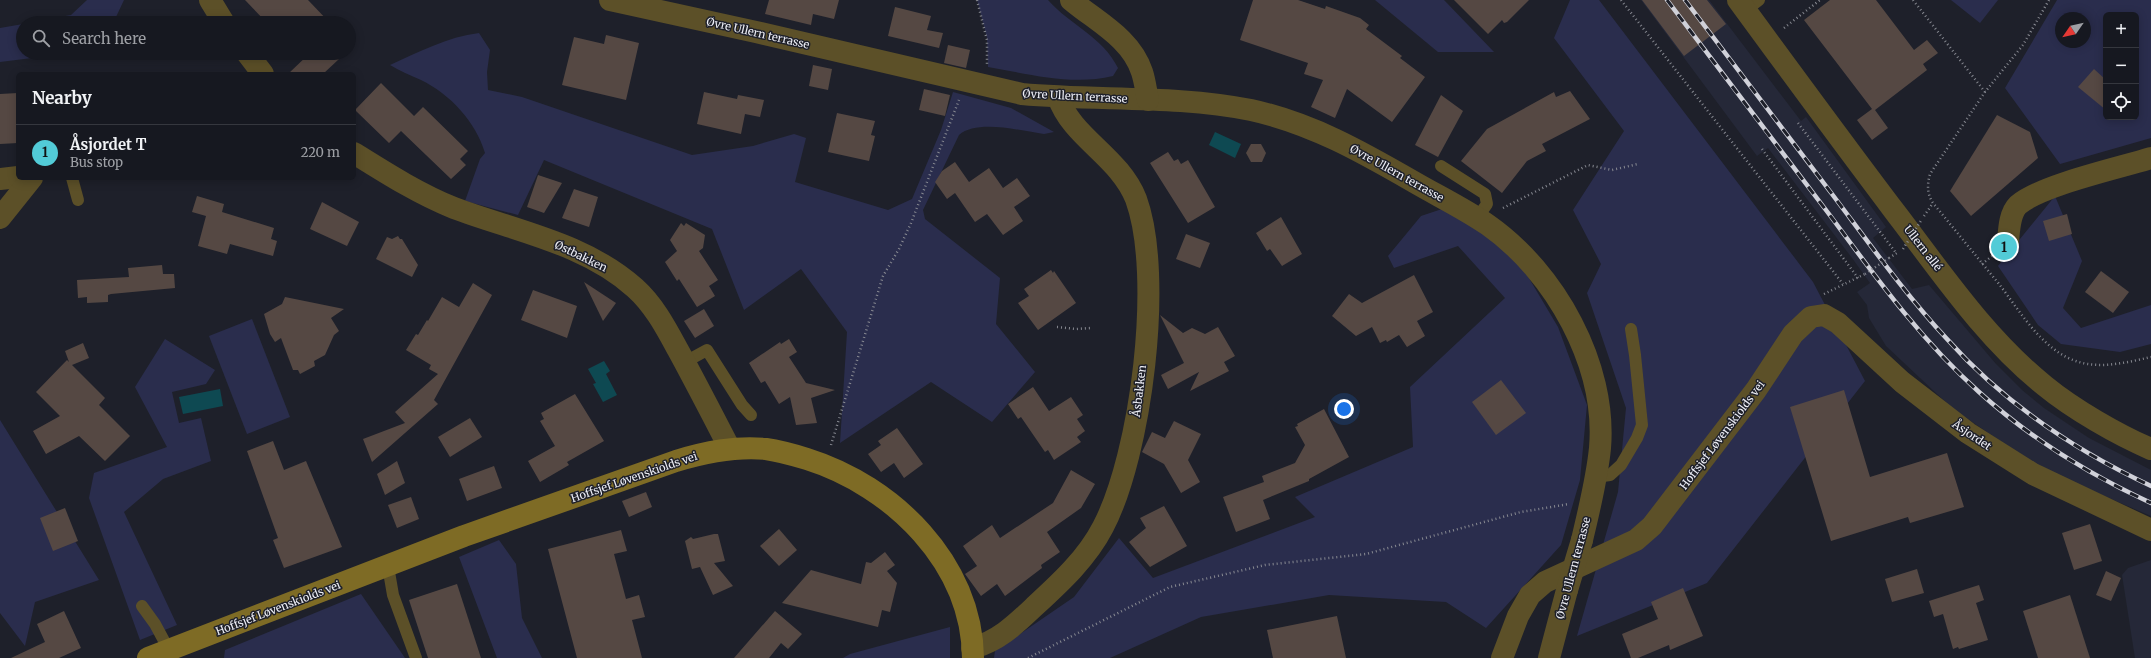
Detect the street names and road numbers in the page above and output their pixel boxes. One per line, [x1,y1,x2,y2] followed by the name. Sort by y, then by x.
[705,14,811,52] street label: Øvre Ullern terrasse
[1022,86,1128,106] street label: Øvre Ullern terrasse
[1348,141,1447,205] street label: Øvre Ullern terrasse
[1901,222,1945,274] street label: Ullern allé
[552,237,610,275] street label: Østbakken
[1129,363,1149,419] street label: Åsbakken
[1676,377,1768,492] street label: Hoffsjef Løvenskiolds vei
[1949,416,1995,454] street label: Åsjordet
[569,449,699,505] street label: Hoffsjef Løvenskiolds vei
[1553,515,1593,621] street label: Øvre Ullern terrasse
[214,578,343,638] street label: Hoffsjef Løvenskiolds vei

